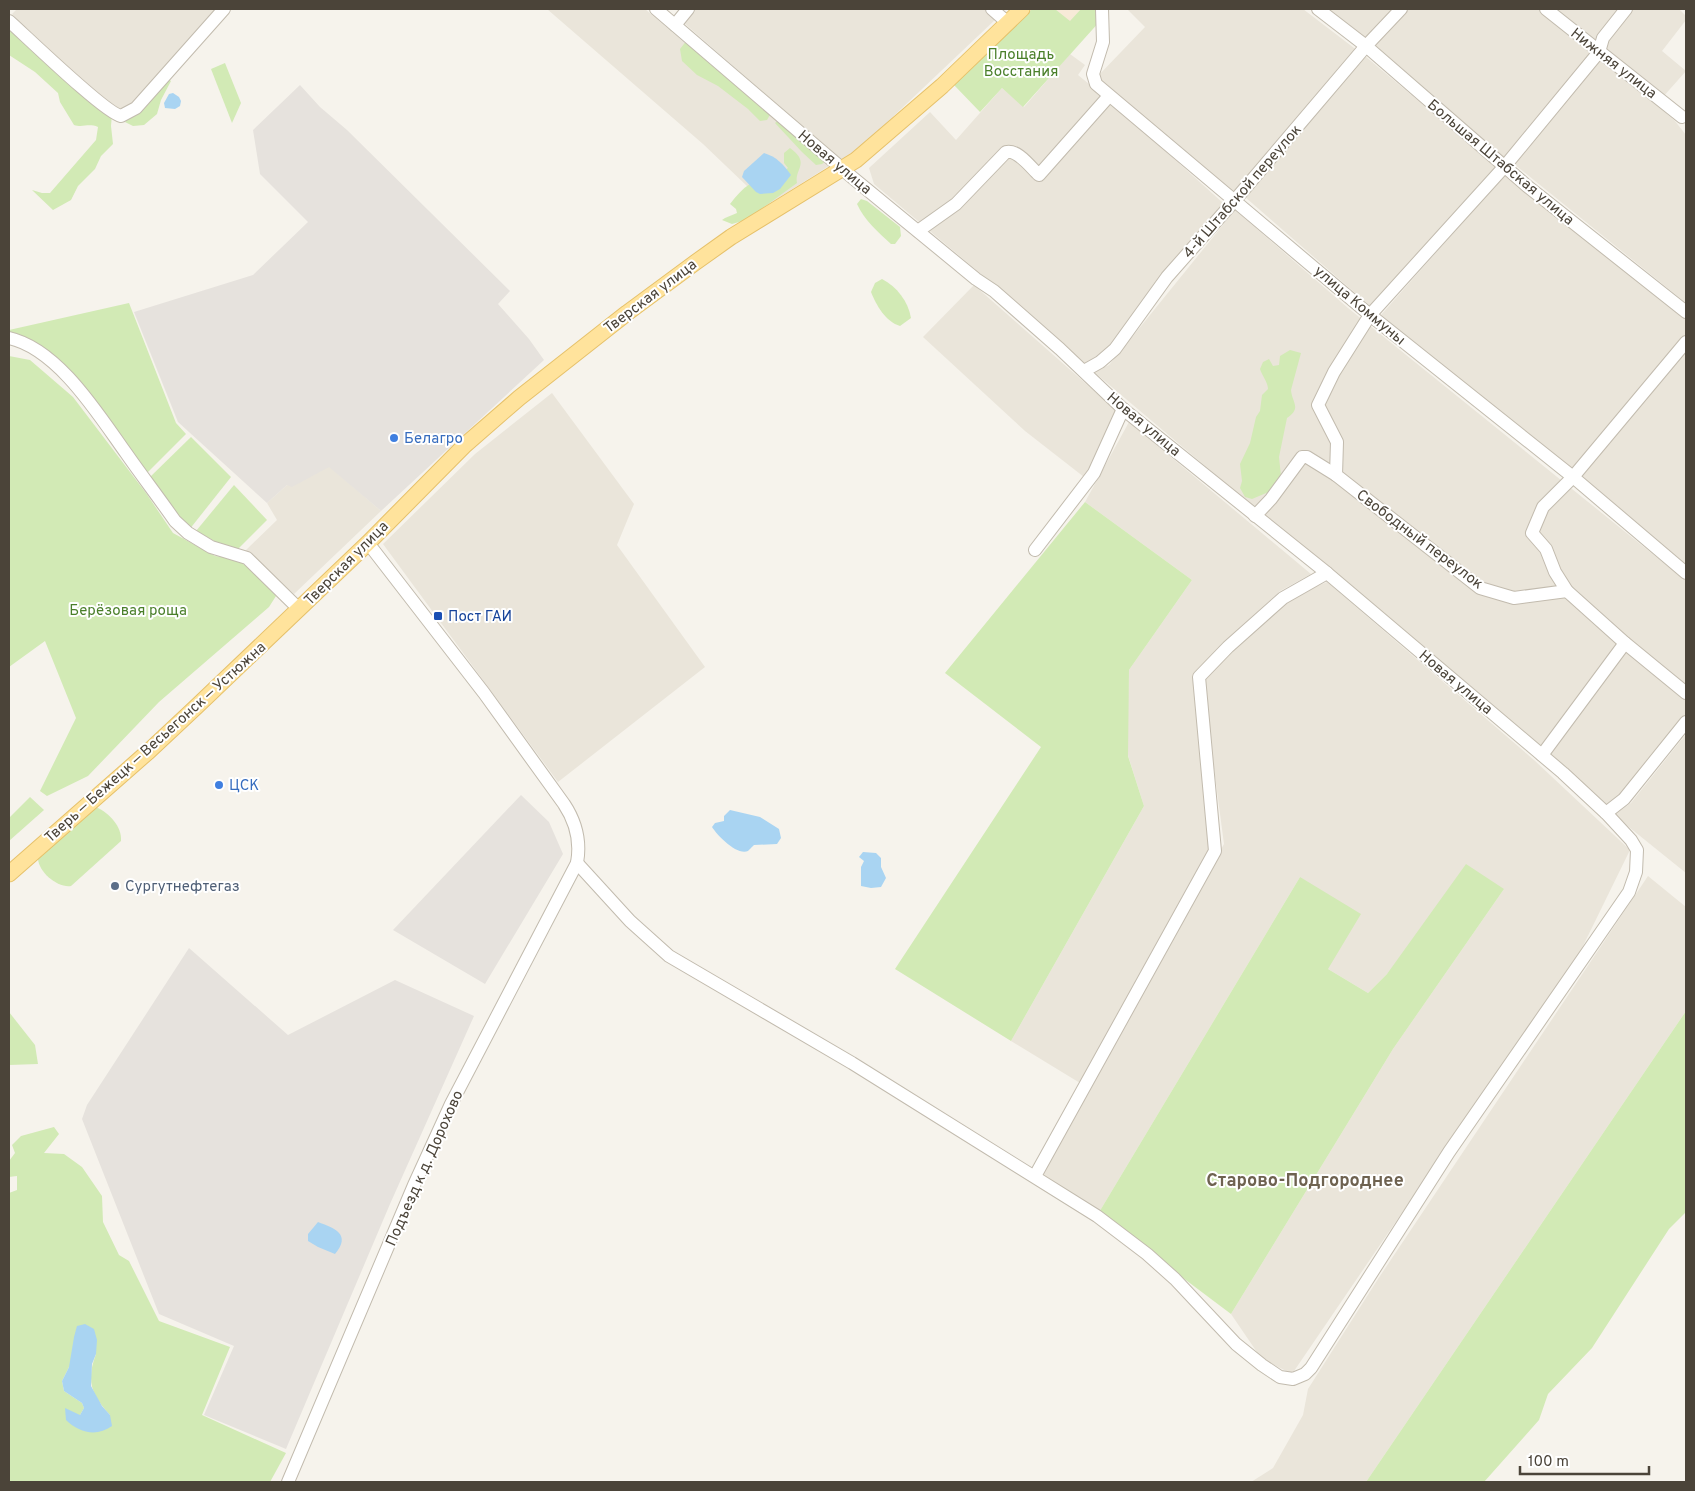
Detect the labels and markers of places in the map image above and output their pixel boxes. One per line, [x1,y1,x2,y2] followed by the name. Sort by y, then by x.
[404,430,463,449] place label: Белагро
[388,432,400,444] marker: Белагро
[448,608,512,627] place label: Пост ГАИ
[432,610,444,622] marker: Пост ГАИ
[229,777,259,796] place label: ЦСК
[213,779,225,791] marker: ЦСК
[125,878,240,897] place label: Сургутнефтегаз
[109,880,121,892] marker: Сургутнефтегаз

